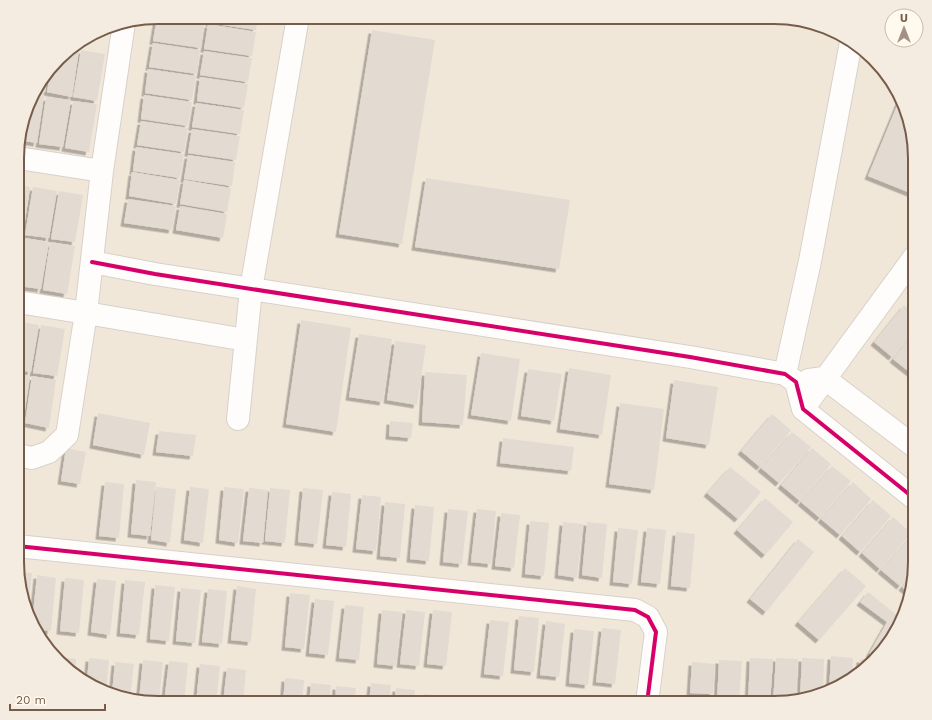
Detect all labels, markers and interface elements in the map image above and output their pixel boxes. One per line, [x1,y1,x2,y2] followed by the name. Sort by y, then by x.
[884,8,924,48] north arrow
[900,12,908,25] text: U
[10,686,105,712] scale bar
[16,693,46,707] text: 20 m

